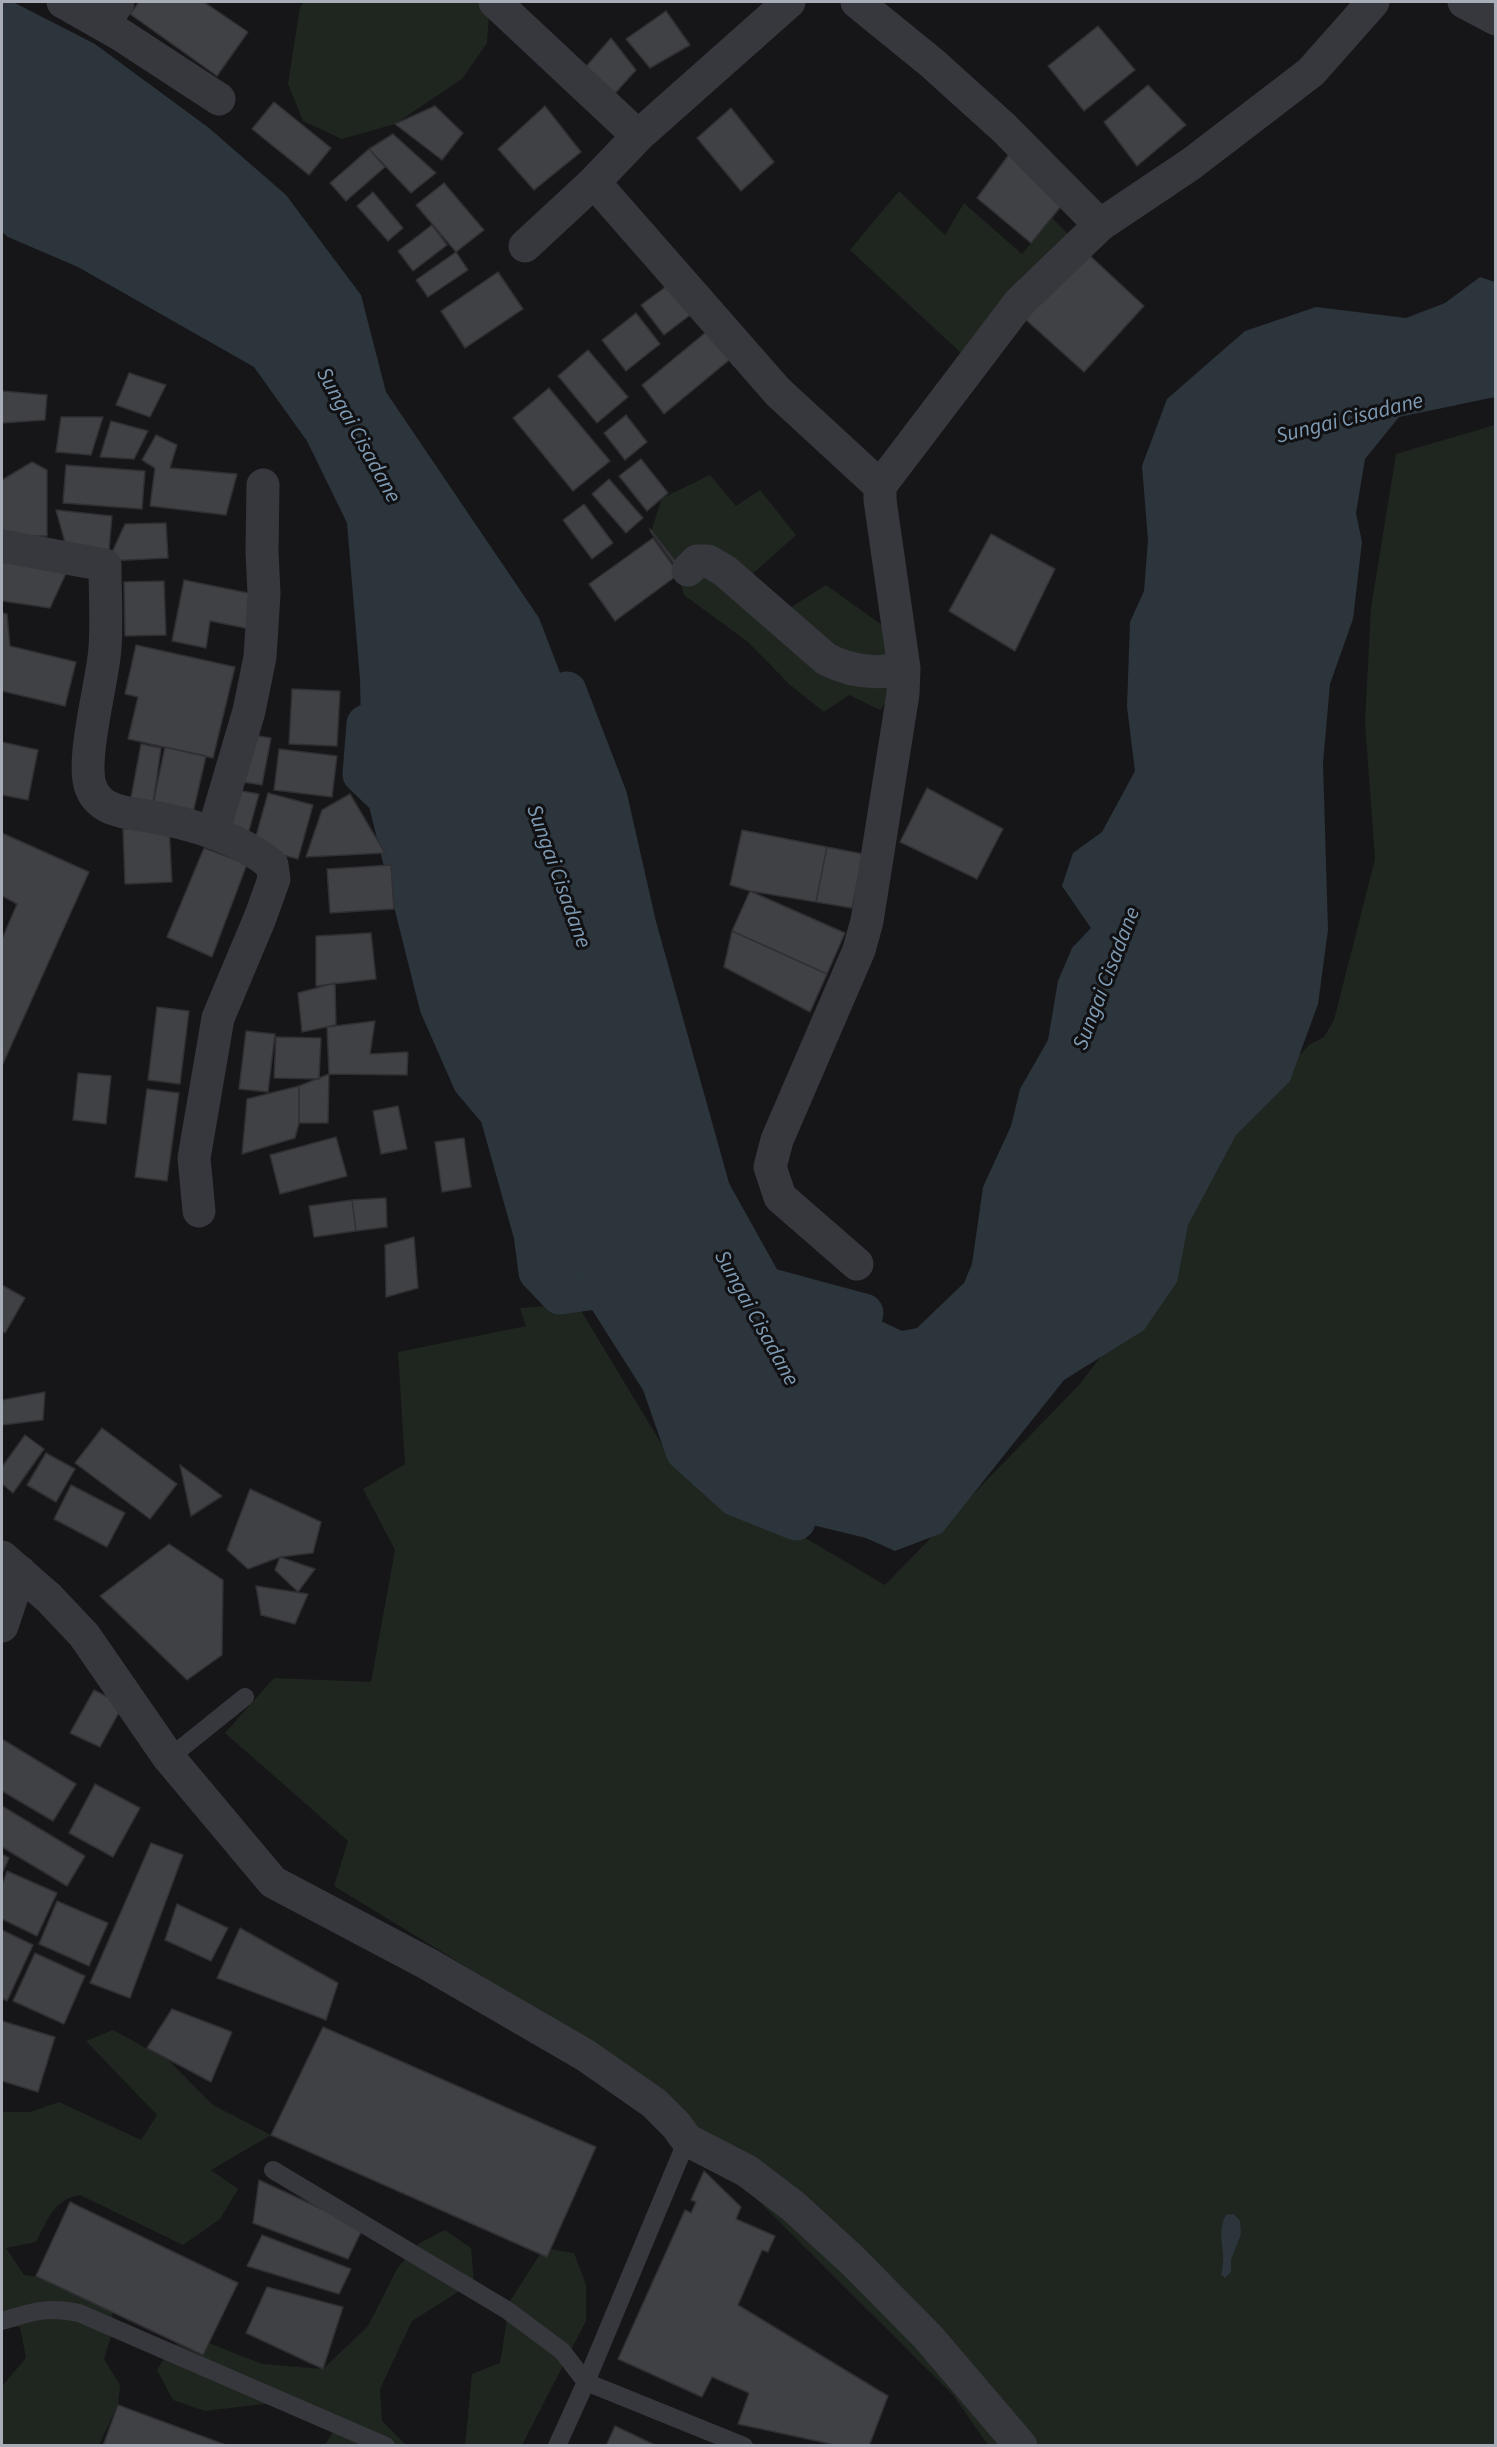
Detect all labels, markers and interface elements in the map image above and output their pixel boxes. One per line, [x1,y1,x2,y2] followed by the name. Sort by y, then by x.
[309,364,405,508] water label: Sungai Cisadane
[1274,389,1426,451] water label: Sungai Cisadane
[519,802,595,952] water label: Sungai Cisadane
[1069,904,1147,1054] water label: Sungai Cisadane
[707,1247,803,1391] water label: Sungai Cisadane

